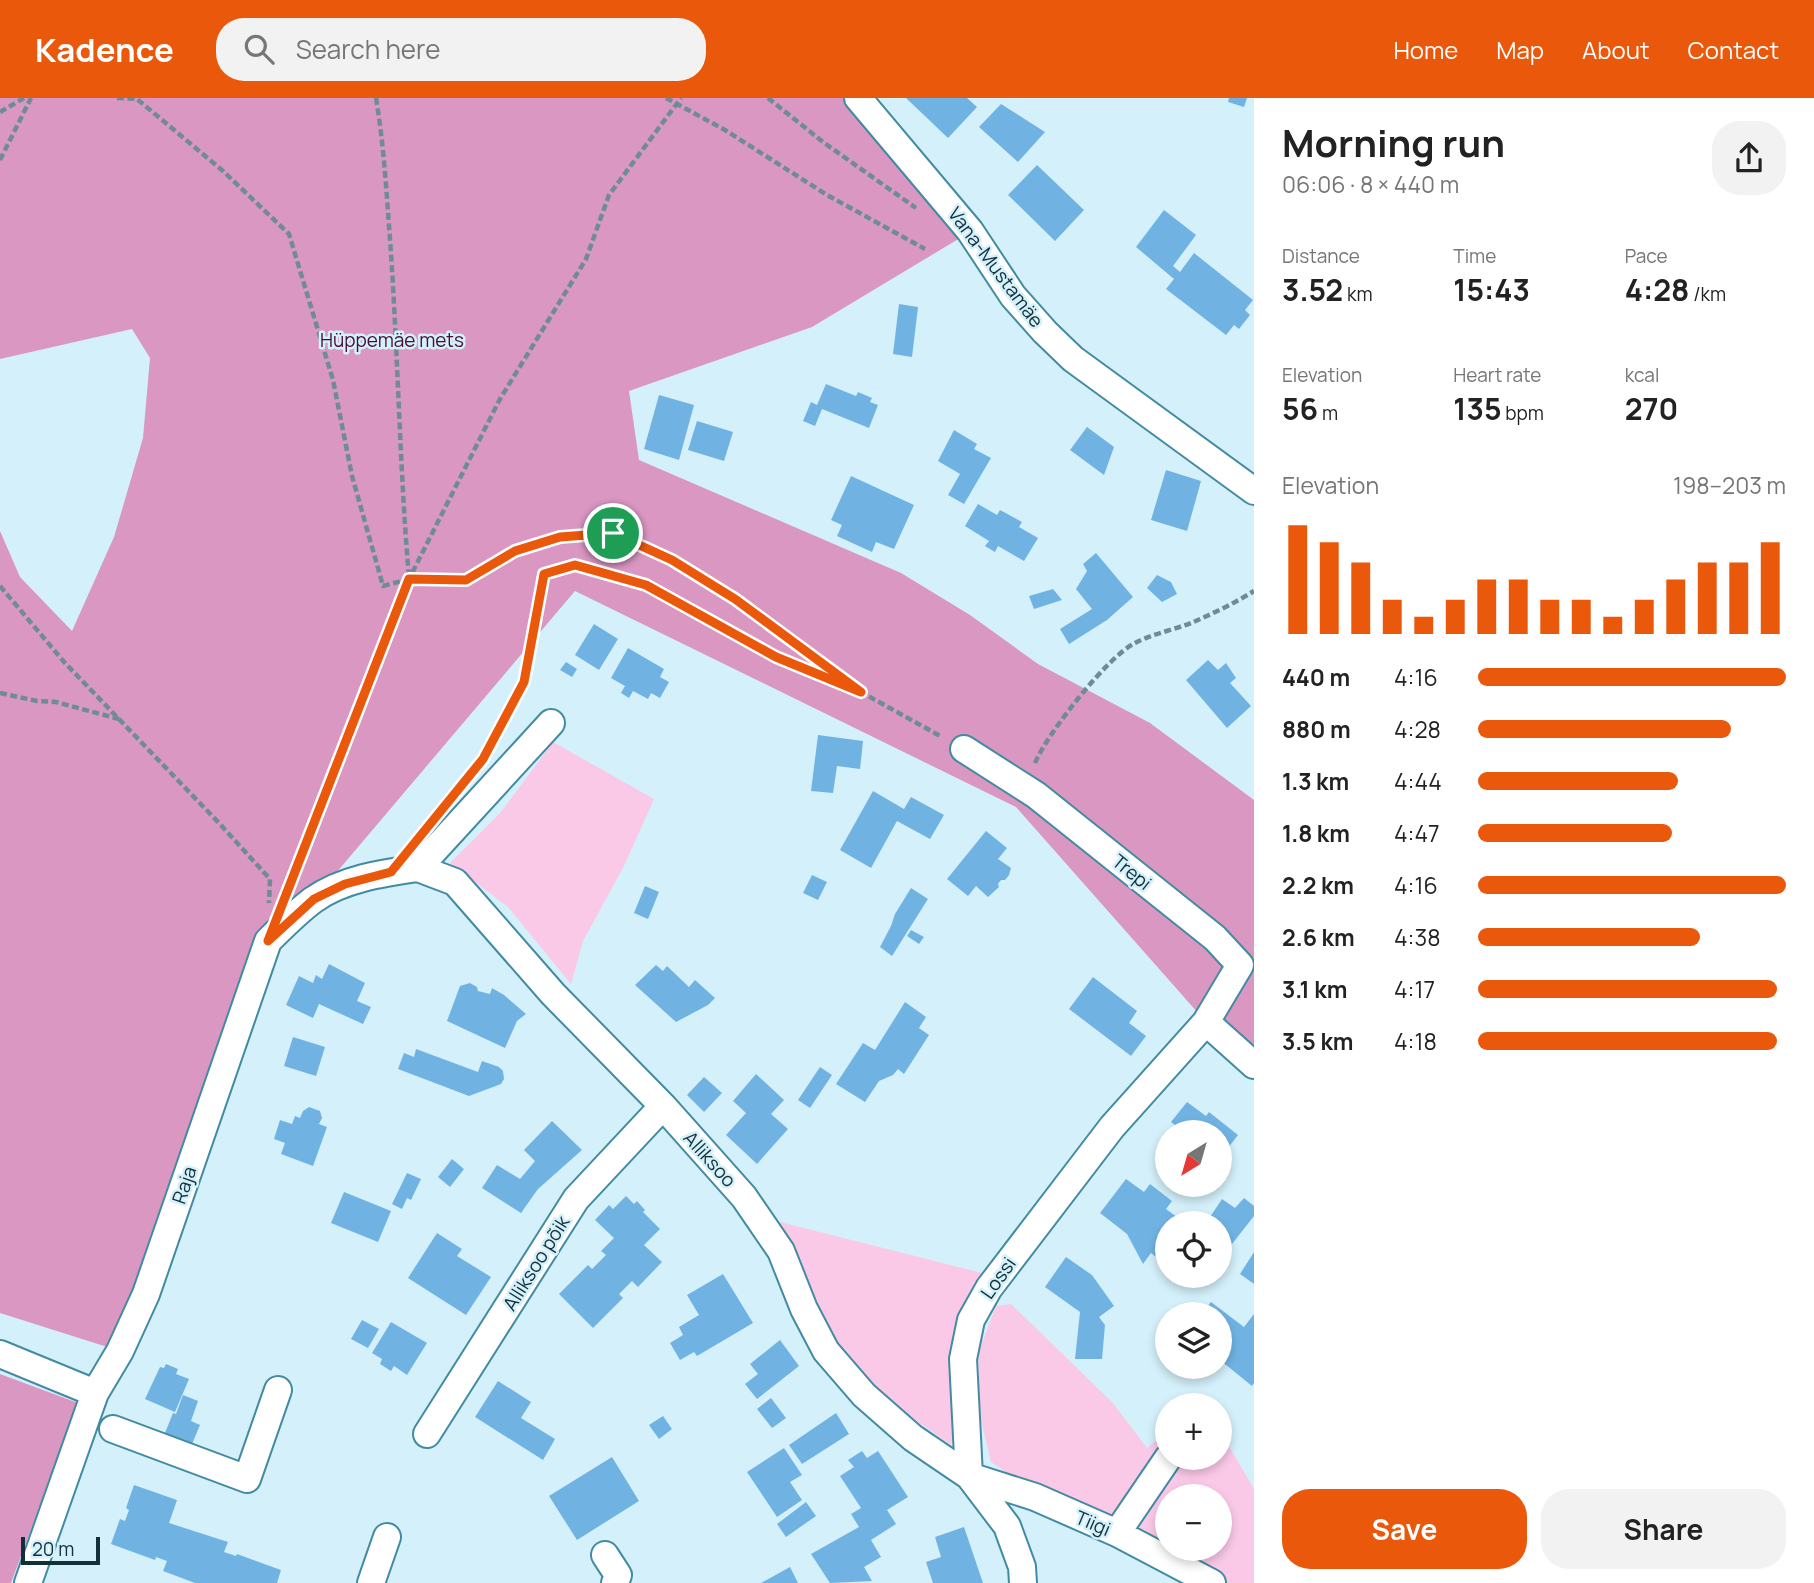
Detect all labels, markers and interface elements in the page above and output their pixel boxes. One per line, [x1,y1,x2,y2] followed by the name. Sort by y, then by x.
[216,18,706,81] search box
[35,27,174,72] text: Kadence
[240,30,278,68] icon: search
[296,31,440,67] text: Search here
[1393,33,1458,66] text: Home
[1496,33,1544,66] text: Map
[1582,33,1650,66] text: About
[1688,33,1779,66] text: Contact
[1282,116,1505,168] text: Morning run
[1712,121,1786,195] button: share
[1282,168,1459,200] text: 06:06 · 8 × 440 m
[942,202,1050,332] street label: Vana-Mustamäe
[1282,243,1360,269] text: Distance
[1453,243,1496,269] text: Time
[1625,243,1668,269] text: Pace
[1282,269,1343,310] text: 3.52
[1453,269,1530,310] text: 15:43
[1625,269,1689,310] text: 4:28
[1343,281,1373,307] text: km
[1689,281,1726,307] text: /km
[320,327,464,353] park label: Hüppemäe mets
[1282,362,1362,388] text: Elevation
[1453,362,1541,388] text: Heart rate
[1625,362,1659,388] text: kcal
[1282,388,1318,429] text: 56
[1453,388,1502,429] text: 135
[1625,388,1678,429] text: 270
[1318,400,1338,426] text: m
[1502,400,1544,426] text: bpm
[1282,469,1379,501] text: Elevation
[1673,469,1786,501] text: 198–203 m
[583,503,643,563] pin
[594,514,632,552] icon: arrive
[1282,661,1350,693] text: 440 m
[1394,661,1438,693] text: 4:16
[1282,713,1351,745] text: 880 m
[1394,713,1441,745] text: 4:28
[1282,765,1349,797] text: 1.3 km
[1394,765,1442,797] text: 4:44
[1282,817,1350,849] text: 1.8 km
[1394,817,1440,849] text: 4:47
[1107,848,1157,896] street label: Trepi
[1282,869,1354,901] text: 2.2 km
[1394,869,1438,901] text: 4:16
[1282,921,1355,953] text: 2.6 km
[1394,921,1441,953] text: 4:38
[1282,973,1347,1005] text: 3.1 km
[1394,973,1435,1005] text: 4:17
[1282,1025,1353,1057] text: 3.5 km
[1394,1025,1437,1057] text: 4:18
[1155,1120,1232,1197] north arrow
[1155,1120,1232,1561] map controls
[678,1125,742,1193] street label: Alliksoo
[166,1163,202,1207] street label: Raja
[497,1210,576,1315] street label: Alliksoo põik
[1155,1211,1232,1288] button: locate
[974,1252,1022,1304] street label: Lossi
[1155,1302,1232,1379] button: layers
[1155,1393,1232,1470] button: +
[1155,1484,1232,1561] button: −
[1282,1489,1527,1569] button: Save
[1541,1489,1786,1569] button: Share
[1071,1504,1115,1542] street label: Tiigi
[21,1534,100,1566] scale bar
[32,1536,74,1562] text: 20 m

